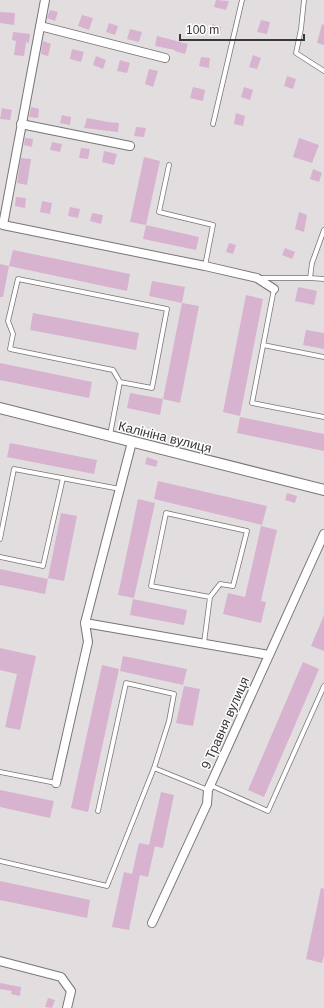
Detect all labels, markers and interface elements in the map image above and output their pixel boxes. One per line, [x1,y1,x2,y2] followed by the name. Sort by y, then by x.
[180,16,304,42] scale bar
[186,23,219,37] text: 100 m
[117,418,213,456] street label: Калініна вулиця
[198,675,252,771] street label: 9 Травня вулиця

